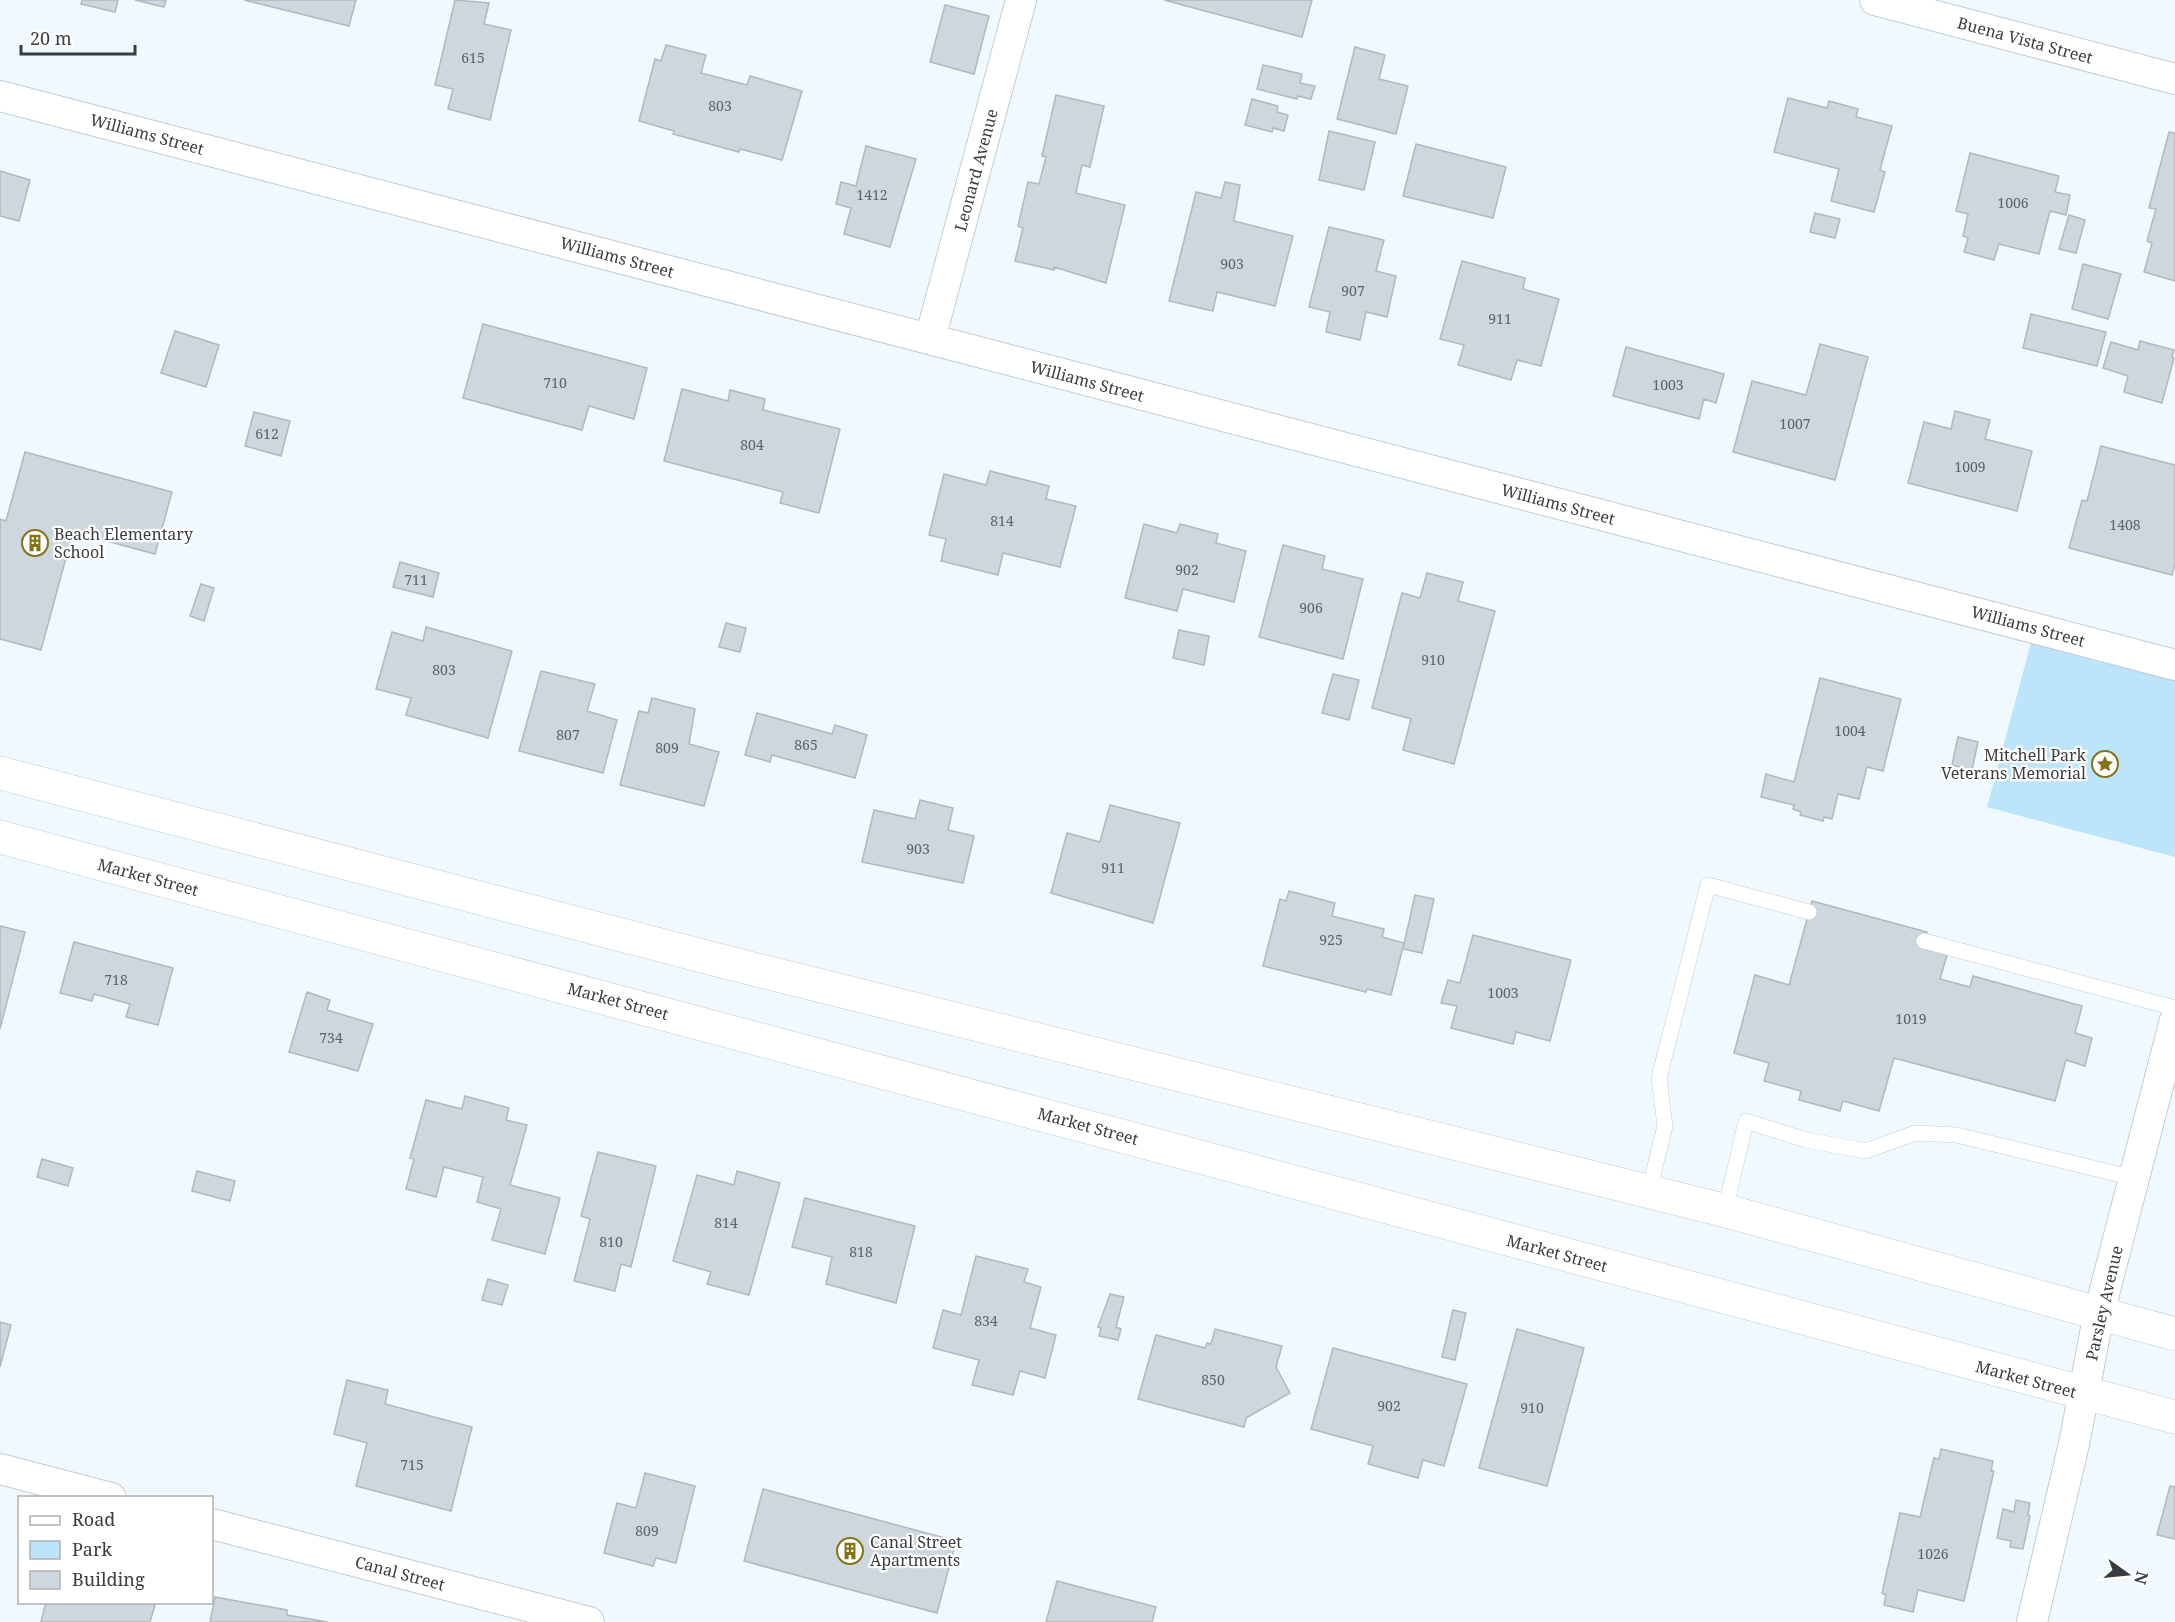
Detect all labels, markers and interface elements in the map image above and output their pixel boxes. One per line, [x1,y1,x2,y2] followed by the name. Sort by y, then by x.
[1955,11,2095,69] street label: Buena Vista Street
[21,18,135,56] scale bar
[30,26,72,50] text: 20 m
[461,48,485,67] house number: 615
[708,96,732,115] house number: 803
[949,106,1003,234] street label: Leonard Avenue
[88,108,207,160] street label: Williams Street
[856,185,888,204] house number: 1412
[1997,193,2029,212] house number: 1006
[558,231,677,283] street label: Williams Street
[1220,254,1244,273] house number: 903
[1341,281,1365,300] house number: 907
[1488,309,1512,328] house number: 911
[1028,355,1147,407] street label: Williams Street
[543,373,567,392] house number: 710
[1652,375,1684,394] house number: 1003
[1779,414,1811,433] house number: 1007
[255,424,279,443] house number: 612
[740,435,764,454] house number: 804
[1954,457,1986,476] house number: 1009
[1499,478,1618,530] street label: Williams Street
[990,511,1014,530] house number: 814
[2109,515,2141,534] house number: 1408
[54,523,194,563] place label: Beach Elementary School
[20,528,50,558] building icon: Beach Elementary School
[1175,560,1199,579] house number: 902
[404,570,428,589] house number: 711
[1299,598,1323,617] house number: 906
[1969,600,2088,652] street label: Williams Street
[1421,650,1445,669] house number: 910
[432,660,456,679] house number: 803
[1834,721,1866,740] house number: 1004
[556,725,580,744] house number: 807
[794,735,818,754] house number: 865
[655,738,679,757] house number: 809
[1941,744,2087,784] place label: Mitchell Park Veterans Memorial
[2090,749,2120,779] place icon: Mitchell Park Veterans Memorial
[906,839,930,858] house number: 903
[95,853,201,901] street label: Market Street
[1101,858,1125,877] house number: 911
[1319,930,1343,949] house number: 925
[104,970,128,989] house number: 718
[565,977,671,1025] street label: Market Street
[1487,983,1519,1002] house number: 1003
[1895,1009,1927,1028] house number: 1019
[319,1028,343,1047] house number: 734
[1035,1102,1141,1150] street label: Market Street
[714,1213,738,1232] house number: 814
[1504,1229,1610,1277] street label: Market Street
[599,1232,623,1251] house number: 810
[849,1242,873,1261] house number: 818
[2080,1243,2128,1363] street label: Parsley Avenue
[974,1311,998,1330] house number: 834
[1973,1355,2079,1403] street label: Market Street
[1201,1370,1225,1389] house number: 850
[1377,1396,1401,1415] house number: 902
[1520,1398,1544,1417] house number: 910
[400,1455,424,1474] house number: 715
[18,1496,213,1604] legend
[72,1507,115,1531] text: Road
[635,1521,659,1540] house number: 809
[870,1531,962,1571] place label: Canal Street Apartments
[835,1536,865,1566] building icon: Canal Street Apartments
[72,1537,112,1561] text: Park
[1917,1544,1949,1563] house number: 1026
[2097,1544,2157,1604] north arrow
[353,1550,448,1596] street label: Canal Street
[72,1567,145,1591] text: Building
[2129,1569,2154,1587] text: N

